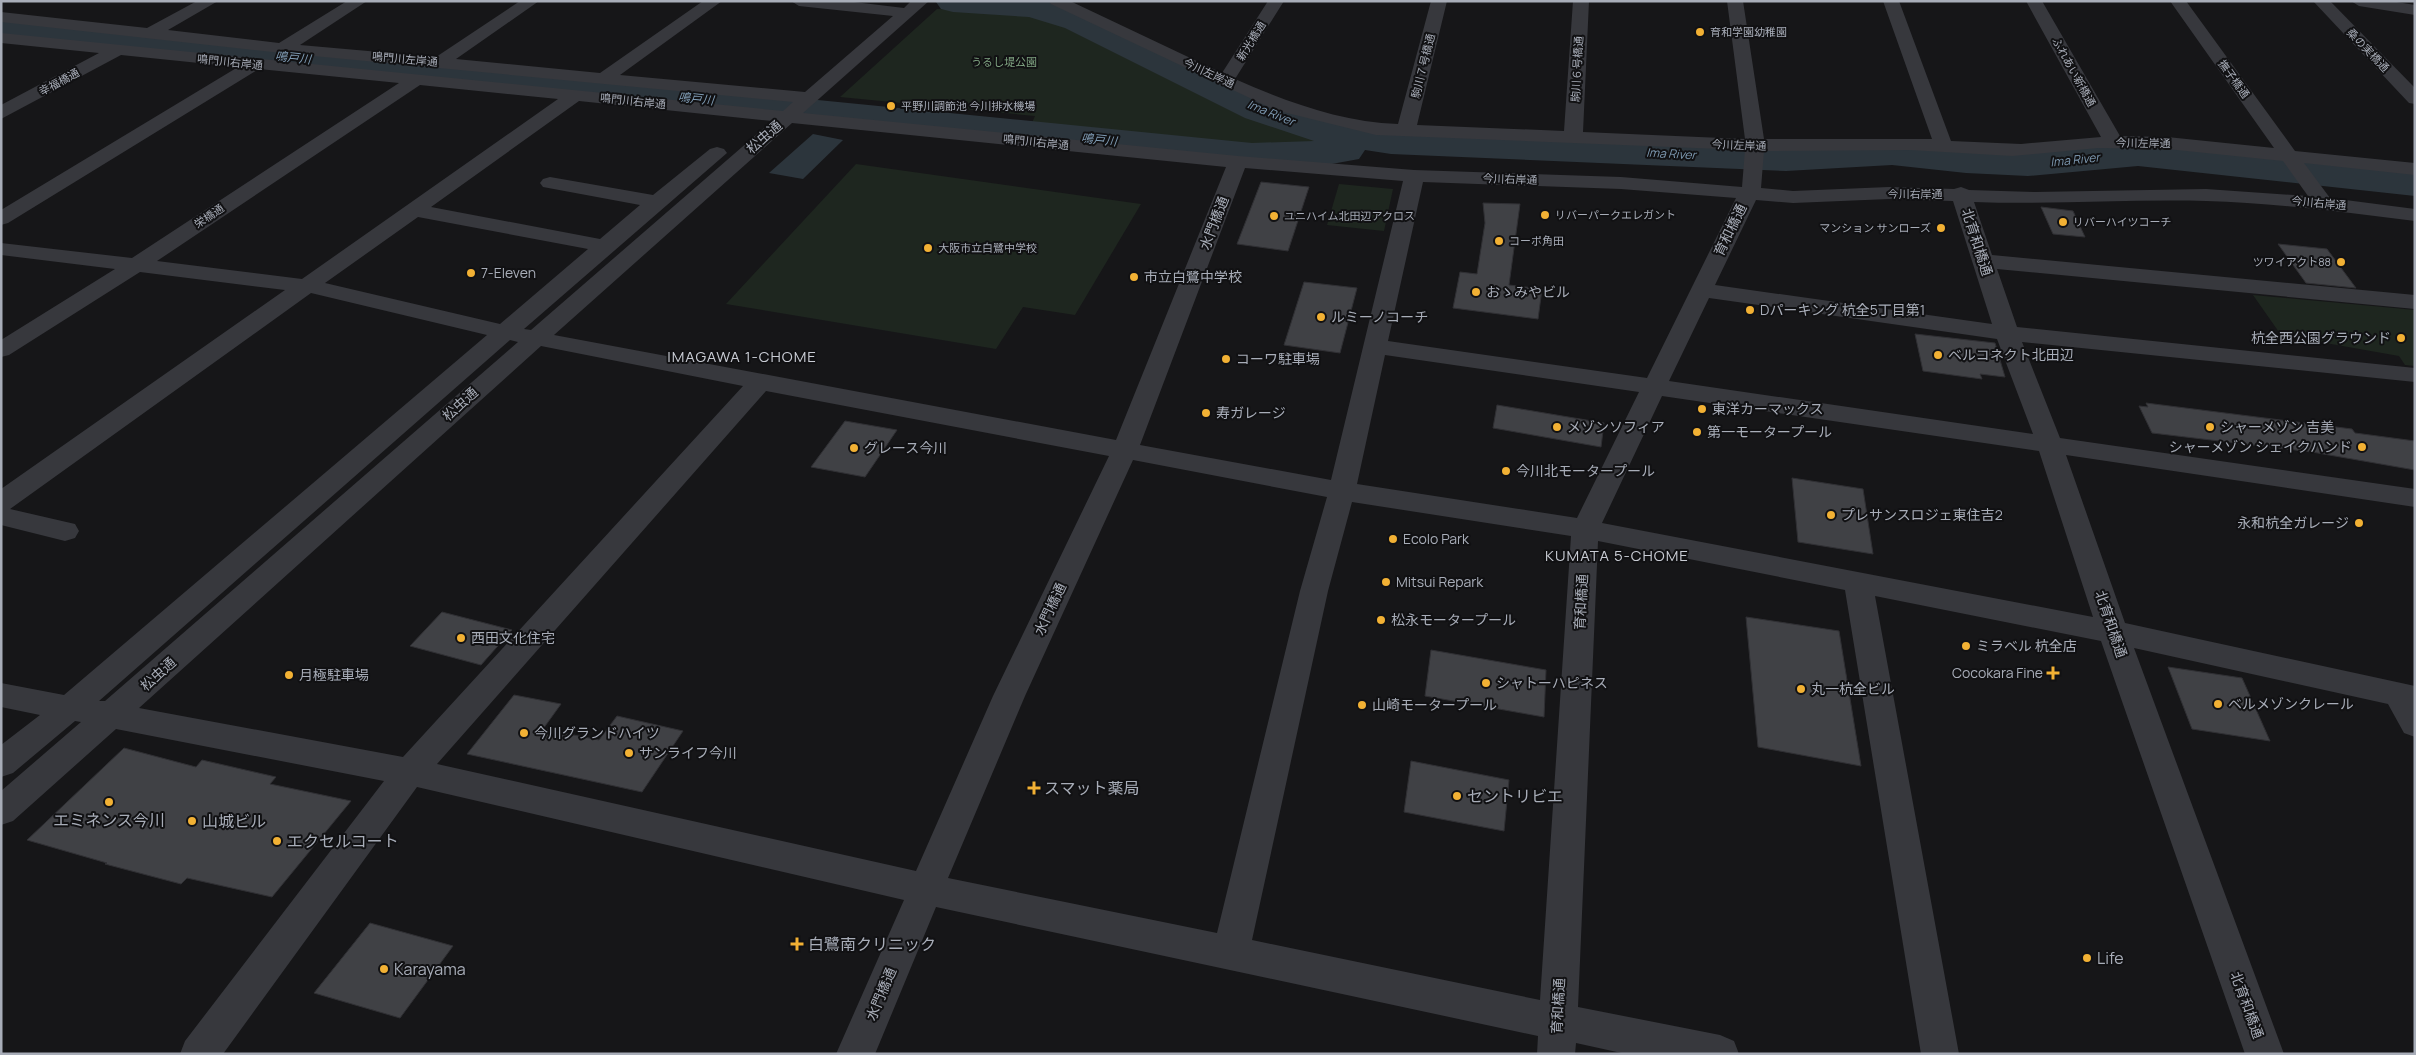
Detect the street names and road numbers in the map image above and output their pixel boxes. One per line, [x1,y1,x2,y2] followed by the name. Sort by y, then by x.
[1233,18,1269,63] street label: 新光橋通
[2344,25,2393,75] street label: 桑の実橋通
[1407,32,1438,100] street label: 駒川７号橋通
[2049,34,2100,109] street label: ふれあい新橋通
[1567,36,1586,102] street label: 駒川６号橋通
[372,48,439,69] street label: 鳴門川左岸通
[196,51,264,72] street label: 鳴門川右岸通
[1181,54,1237,91] street label: 今川左岸通
[2215,56,2253,101] street label: 撫子橋通
[36,65,82,99] street label: 幸福橋通
[599,90,667,111] street label: 鳴門川右岸通
[742,116,786,158] street label: 松虫通
[1002,131,1070,152] street label: 鳴門川右岸通
[2115,135,2171,150] street label: 今川左岸通
[1711,136,1767,153] street label: 今川左岸通
[1482,170,1538,187] street label: 今川右岸通
[1888,186,1943,201] street label: 今川右岸通
[1195,193,1232,252] street label: 水門橋通
[2291,193,2347,212] street label: 今川右岸通
[191,200,227,231] street label: 栄橋通
[1709,200,1750,259] street label: 育和橋通
[1958,206,1997,278] street label: 北育和橋通
[438,383,482,425] street label: 松虫通
[1570,574,1591,630] street label: 育和橋通
[1029,579,1070,638] street label: 水門橋通
[2091,588,2132,660] street label: 北育和橋通
[136,653,180,695] street label: 松虫通
[861,964,900,1023] street label: 水門橋通
[2227,969,2268,1041] street label: 北育和橋通
[1547,978,1568,1034] street label: 育和橋通

